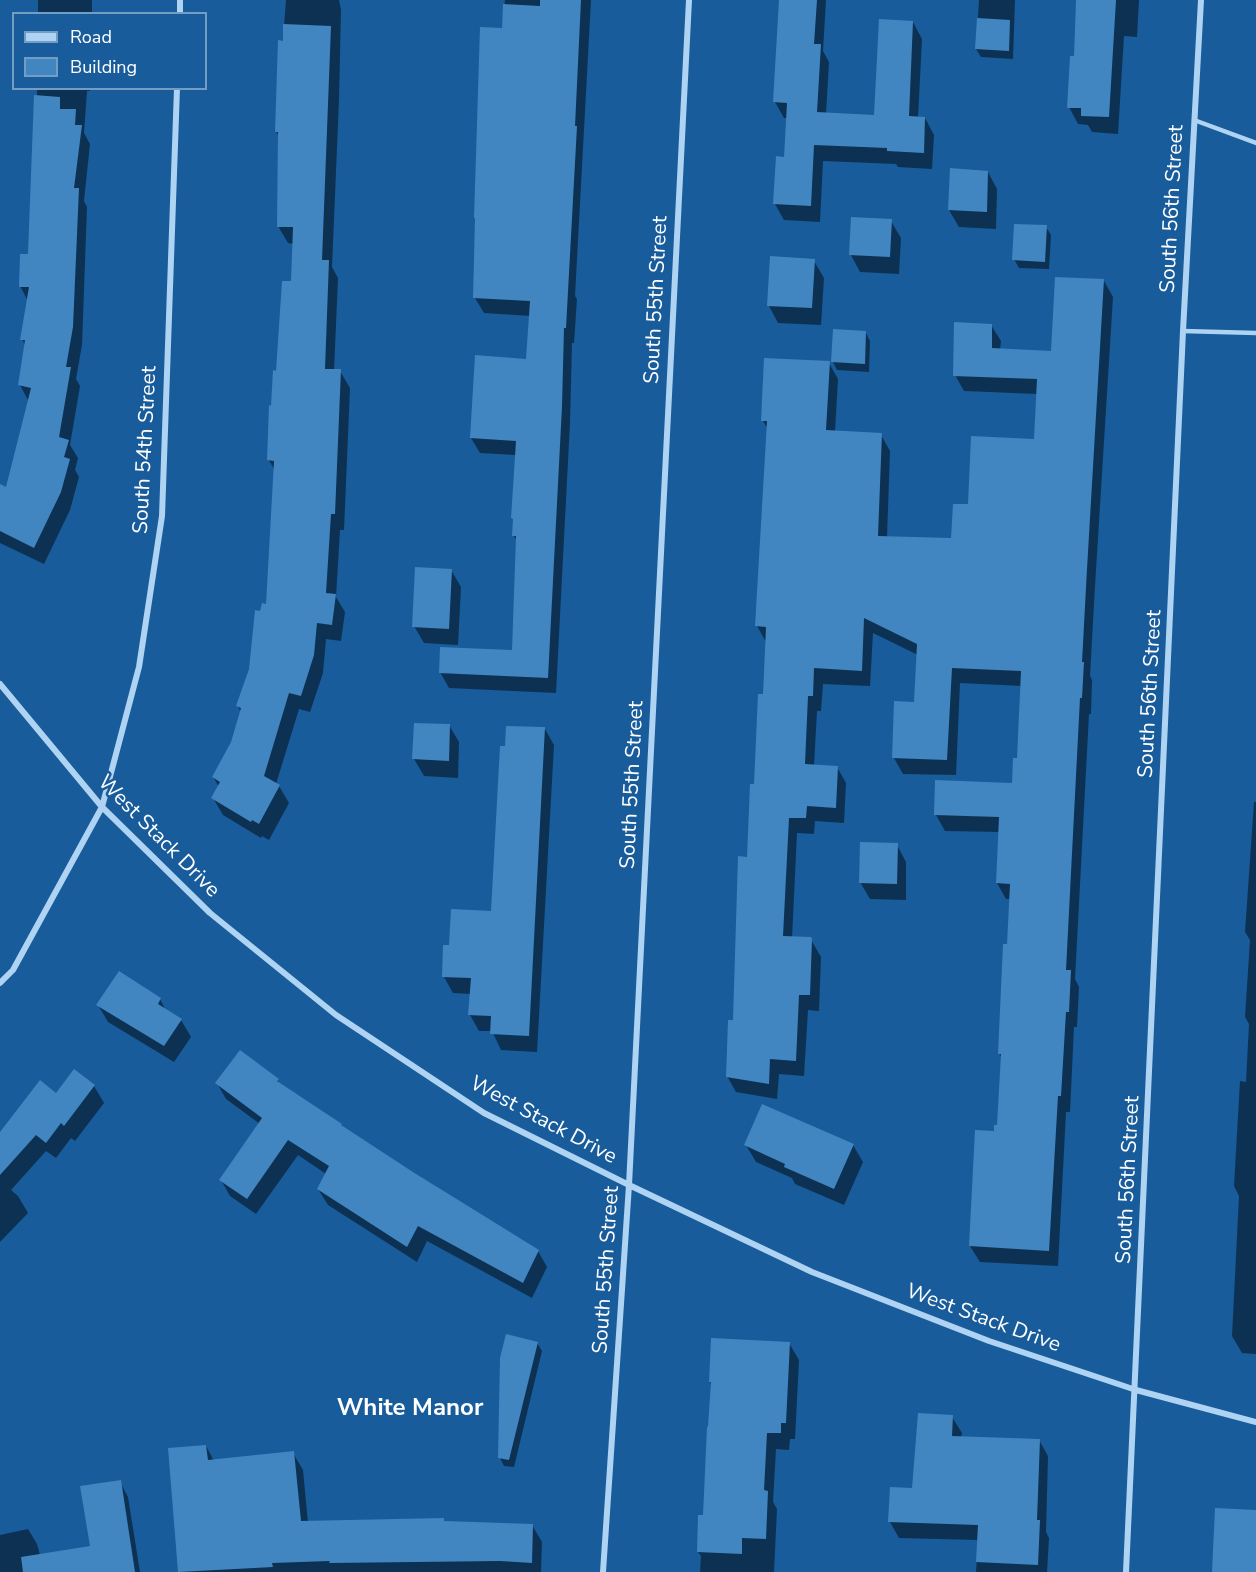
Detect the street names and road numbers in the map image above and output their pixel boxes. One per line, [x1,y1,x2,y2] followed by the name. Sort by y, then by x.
[1156,124,1190,294] street label: South 56th Street
[640,215,674,385] street label: South 55th Street
[129,365,163,535] street label: South 54th Street
[1134,609,1168,779] street label: South 56th Street
[616,700,650,870] street label: South 55th Street
[92,771,224,903] street label: West Stack Drive
[465,1072,621,1170] street label: West Stack Drive
[1112,1095,1146,1265] street label: South 56th Street
[589,1185,625,1355] street label: South 55th Street
[902,1279,1064,1359] street label: West Stack Drive

